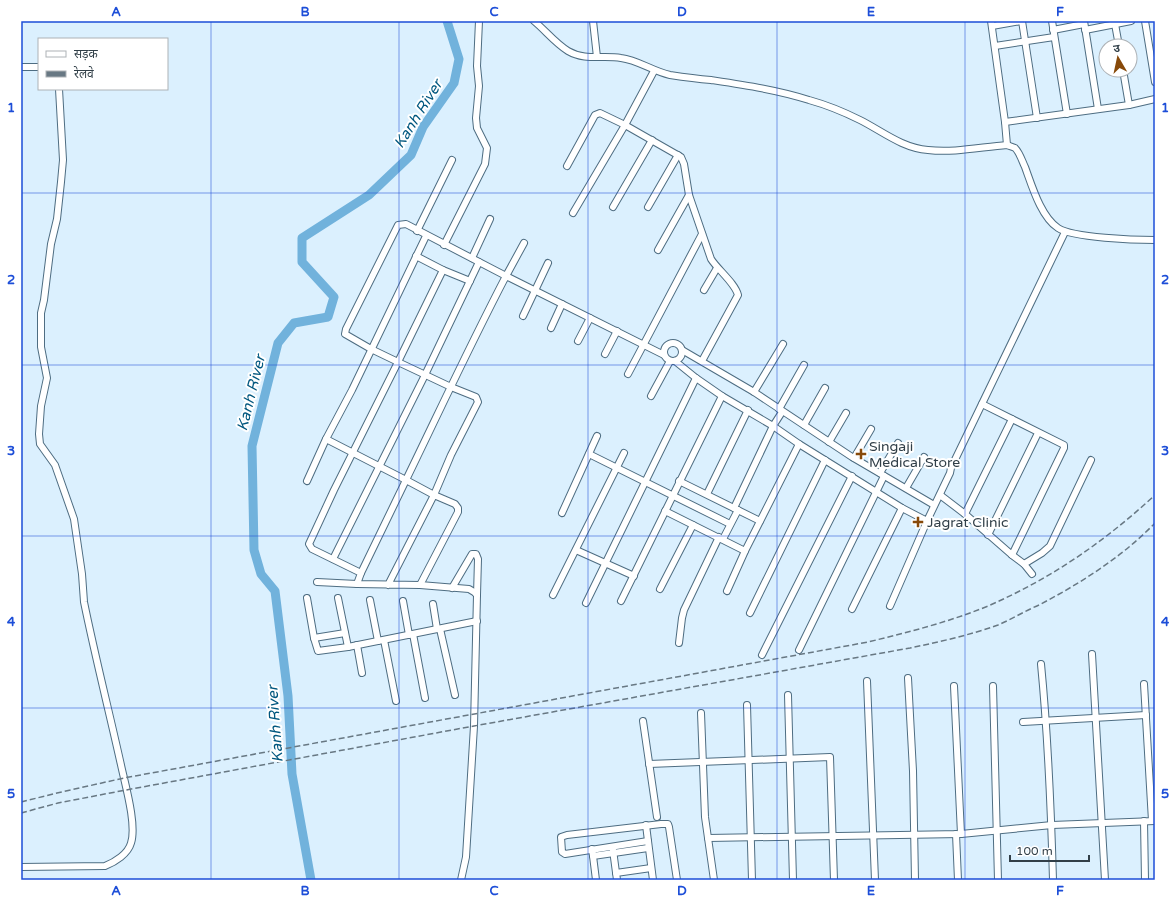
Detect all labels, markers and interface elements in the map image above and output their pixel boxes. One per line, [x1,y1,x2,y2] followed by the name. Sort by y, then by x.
[111,4,121,20] text: A
[300,4,310,20] text: B
[489,4,499,20] text: C
[677,4,687,20] text: D
[867,4,875,20] text: E
[1056,4,1064,20] text: F
[38,38,168,90] legend
[1098,38,1138,78] north arrow
[1112,42,1121,56] text: उ
[74,47,99,61] text: सड़क
[74,66,94,81] text: रेलवे
[390,75,447,151] water label: Kanh River
[7,100,15,116] text: 1
[1161,100,1169,116] text: 1
[7,272,15,288] text: 2
[1161,272,1169,288] text: 2
[233,351,270,433] water label: Kanh River
[869,438,960,471] place label: Singaji Medical Store
[7,443,15,459] text: 3
[1161,443,1169,459] text: 3
[856,449,866,459] marker: Singaji Medical Store
[927,514,1008,531] place label: Jagrat Clinic
[912,516,924,528] marker: Jagrat Clinic
[7,614,16,630] text: 4
[1161,614,1170,630] text: 4
[263,683,287,763] water label: Kanh River
[7,786,15,802] text: 5
[1161,786,1169,802] text: 5
[1010,837,1089,863] scale bar
[1016,844,1053,858] text: 100 m
[111,883,121,899] text: A
[300,883,310,899] text: B
[489,883,499,899] text: C
[677,883,687,899] text: D
[867,883,875,899] text: E
[1056,883,1064,899] text: F

